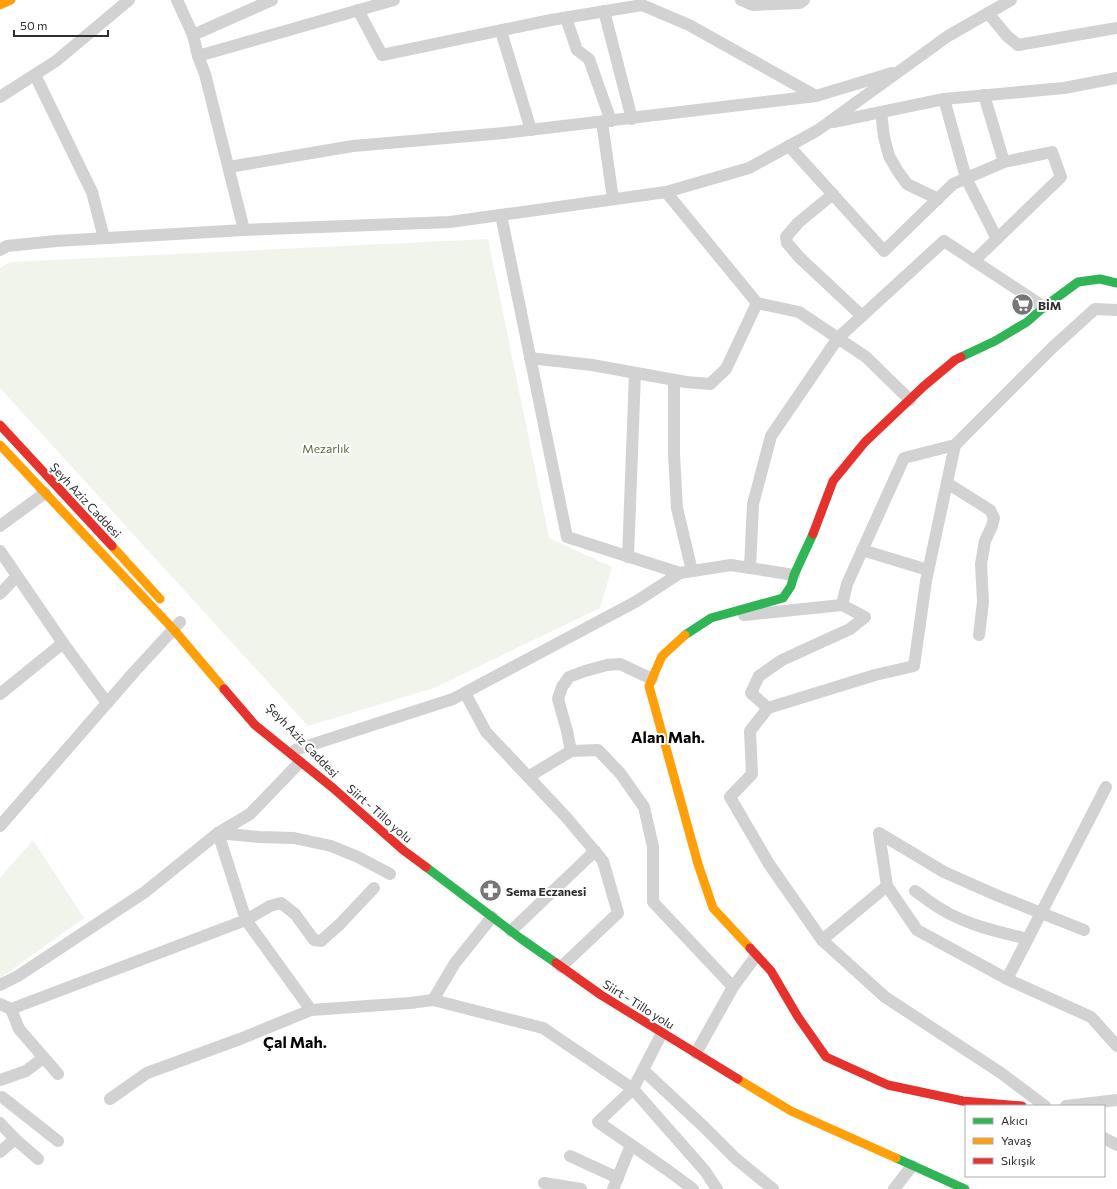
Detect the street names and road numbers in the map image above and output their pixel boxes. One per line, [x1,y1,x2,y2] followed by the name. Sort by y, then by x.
[48,460,124,540] street label: Şeyh Aziz Caddesi
[264,700,342,780] street label: Şeyh Aziz Caddesi
[345,781,415,845] street label: Siirt - Tillo yolu
[601,976,677,1032] street label: Siirt - Tillo yolu

